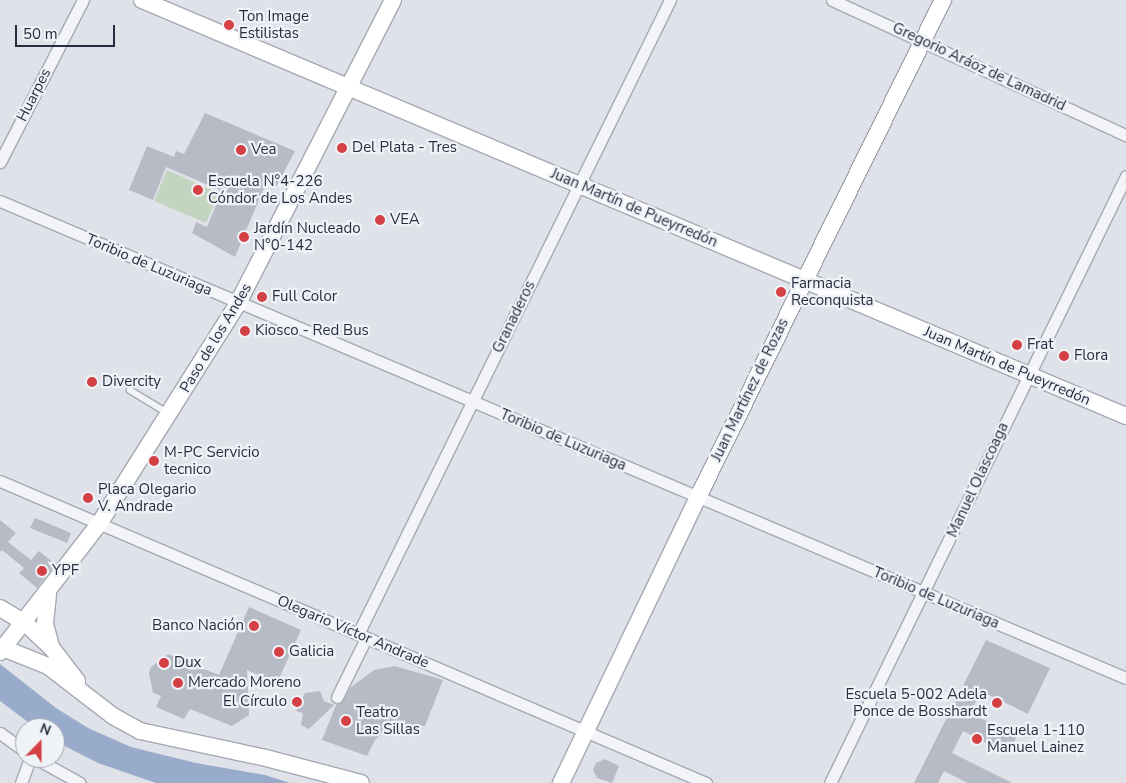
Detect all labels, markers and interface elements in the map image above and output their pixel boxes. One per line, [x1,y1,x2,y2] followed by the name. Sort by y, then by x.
[239,7,309,42] place label: Ton Image Estilistas
[18,15,118,47] scale bar
[223,19,235,31] marker: Ton Image Estilistas
[889,19,1069,115] street label: Gregorio Aráoz de Lamadrid
[23,24,58,44] text: 50 m
[13,65,55,125] street label: Huarpes
[352,139,457,157] place label: Del Plata - Tres
[251,141,276,159] place label: Vea
[336,142,348,154] marker: Del Plata - Tres
[235,144,247,156] marker: Vea
[548,165,720,251] street label: Juan Martín de Pueyrredón
[208,172,352,207] place label: Escuela N°4-226 Cóndor de Los Andes
[192,184,204,196] marker: Escuela N°4-226 Cóndor de Los Andes
[390,211,420,229] place label: VEA
[374,214,386,226] marker: VEA
[254,219,361,254] place label: Jardín Nucleado N°0-142
[83,230,215,300] street label: Toribio de Luzuriaga
[238,231,250,243] marker: Jardín Nucleado N°0-142
[791,274,873,309] place label: Farmacia Reconquista
[489,278,539,356] street label: Granaderos
[176,280,256,396] street label: Paso de los Andes
[775,286,787,298] marker: Farmacia Reconquista
[272,288,337,306] place label: Full Color
[256,291,268,303] marker: Full Color
[708,316,792,464] street label: Juan Martínez de Rozas
[255,322,369,340] place label: Kiosco - Red Bus
[921,323,1093,409] street label: Juan Martín de Pueyrredón
[239,325,251,337] marker: Kiosco - Red Bus
[1027,336,1054,354] place label: Frat
[1011,339,1023,351] marker: Frat
[1074,347,1108,365] place label: Flora
[1058,350,1070,362] marker: Flora
[102,373,161,391] place label: Divercity
[86,376,98,388] marker: Divercity
[497,405,629,475] street label: Toribio de Luzuriaga
[943,420,1013,540] street label: Manuel Olascoaga
[164,443,260,478] place label: M-PC Servicio tecnico
[148,455,160,467] marker: M-PC Servicio tecnico
[98,480,196,515] place label: Placa Olegario V. Andrade
[82,492,94,504] marker: Placa Olegario V. Andrade
[52,562,79,580] place label: YPF
[870,563,1002,633] street label: Toribio de Luzuriaga
[36,565,48,577] marker: YPF
[274,592,432,672] street label: Olegario Víctor Andrade
[152,617,244,635] place label: Banco Nación
[248,620,260,632] marker: Banco Nación
[289,643,334,661] place label: Galicia
[273,646,285,658] marker: Galicia
[174,654,201,672] place label: Dux
[158,657,170,669] marker: Dux
[188,674,301,692] place label: Mercado Moreno
[172,677,184,689] marker: Mercado Moreno
[845,685,987,720] place label: Escuela 5-002 Adela Ponce de Bosshardt
[223,693,287,711] place label: El Círculo
[291,696,303,708] marker: El Círculo
[991,697,1003,709] marker: Escuela 5-002 Adela Ponce de Bosshardt
[356,703,420,738] place label: Teatro Las Sillas
[340,715,352,727] marker: Teatro Las Sillas
[15,718,65,768] north arrow
[37,719,54,740] text: N
[987,721,1085,756] place label: Escuela 1-110 Manuel Lainez
[971,733,983,745] marker: Escuela 1-110 Manuel Lainez

